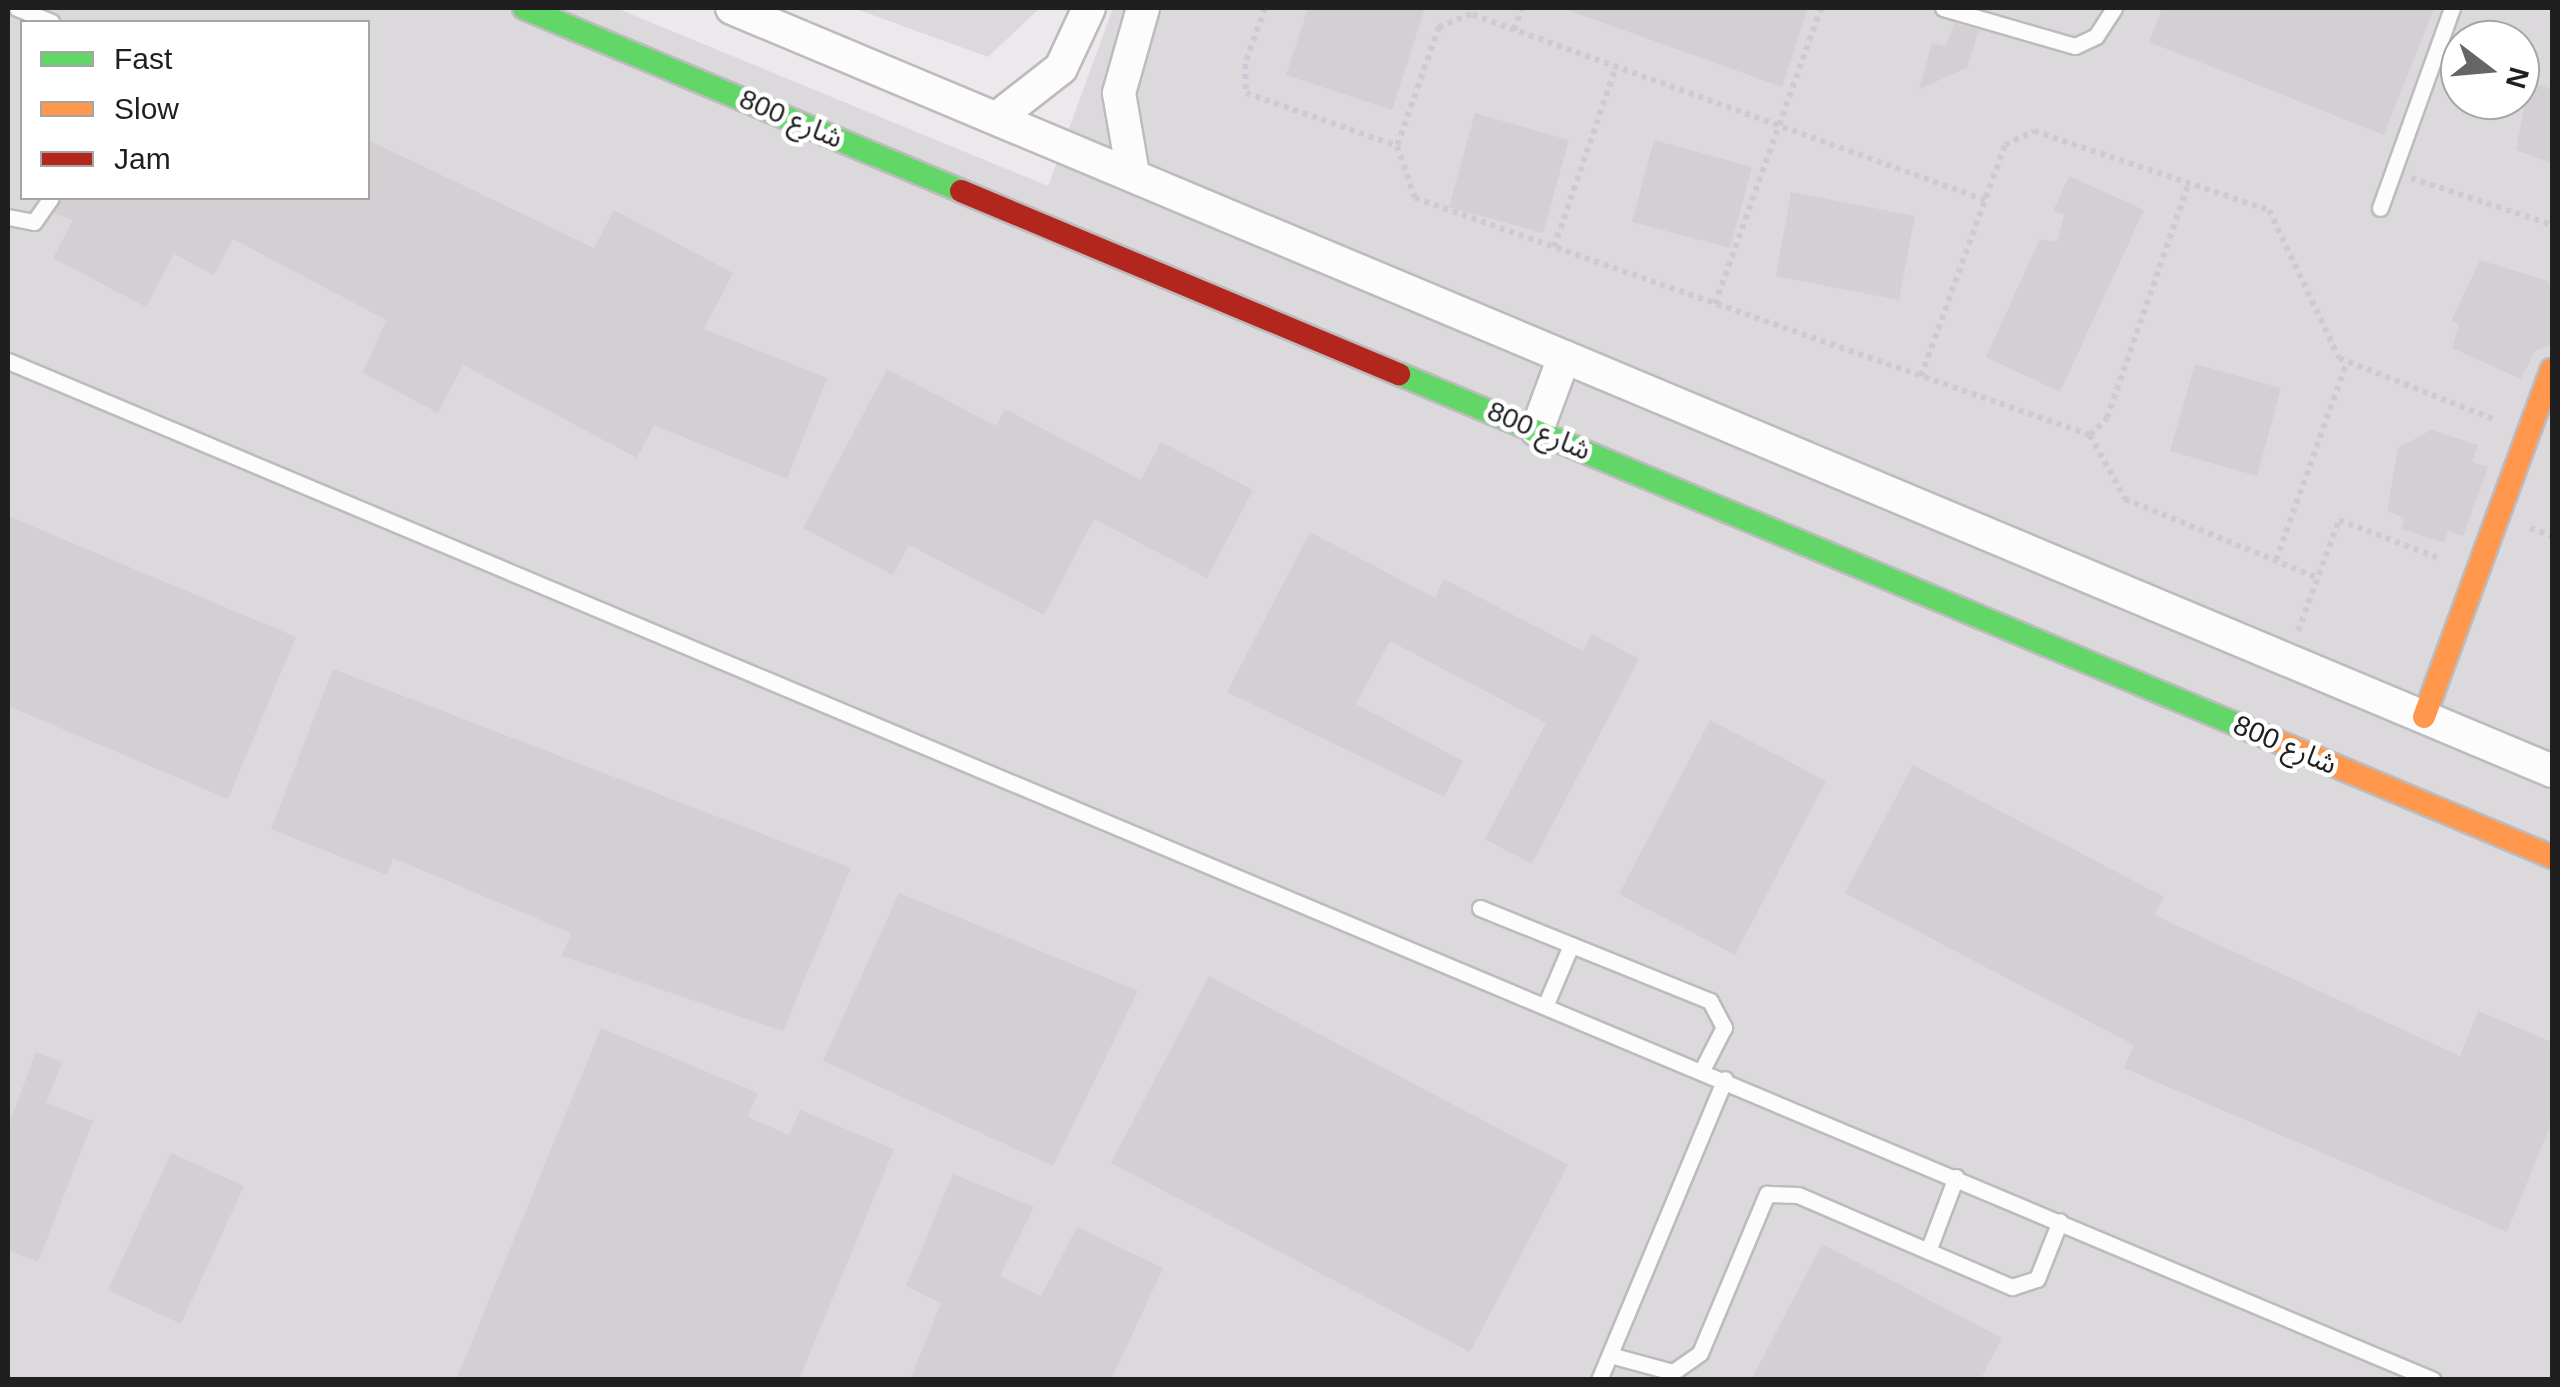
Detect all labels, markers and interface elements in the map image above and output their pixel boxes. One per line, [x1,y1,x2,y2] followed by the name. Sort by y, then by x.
[20,20,370,200] legend
[2440,20,2540,120] north arrow
[114,42,172,75] text: Fast
[2500,64,2535,92] text: N
[734,82,848,156] street label: شارع 800
[114,92,179,125] text: Slow
[114,142,171,175] text: Jam
[1482,394,1596,468] street label: شارع 800
[2228,708,2342,782] street label: شارع 800

